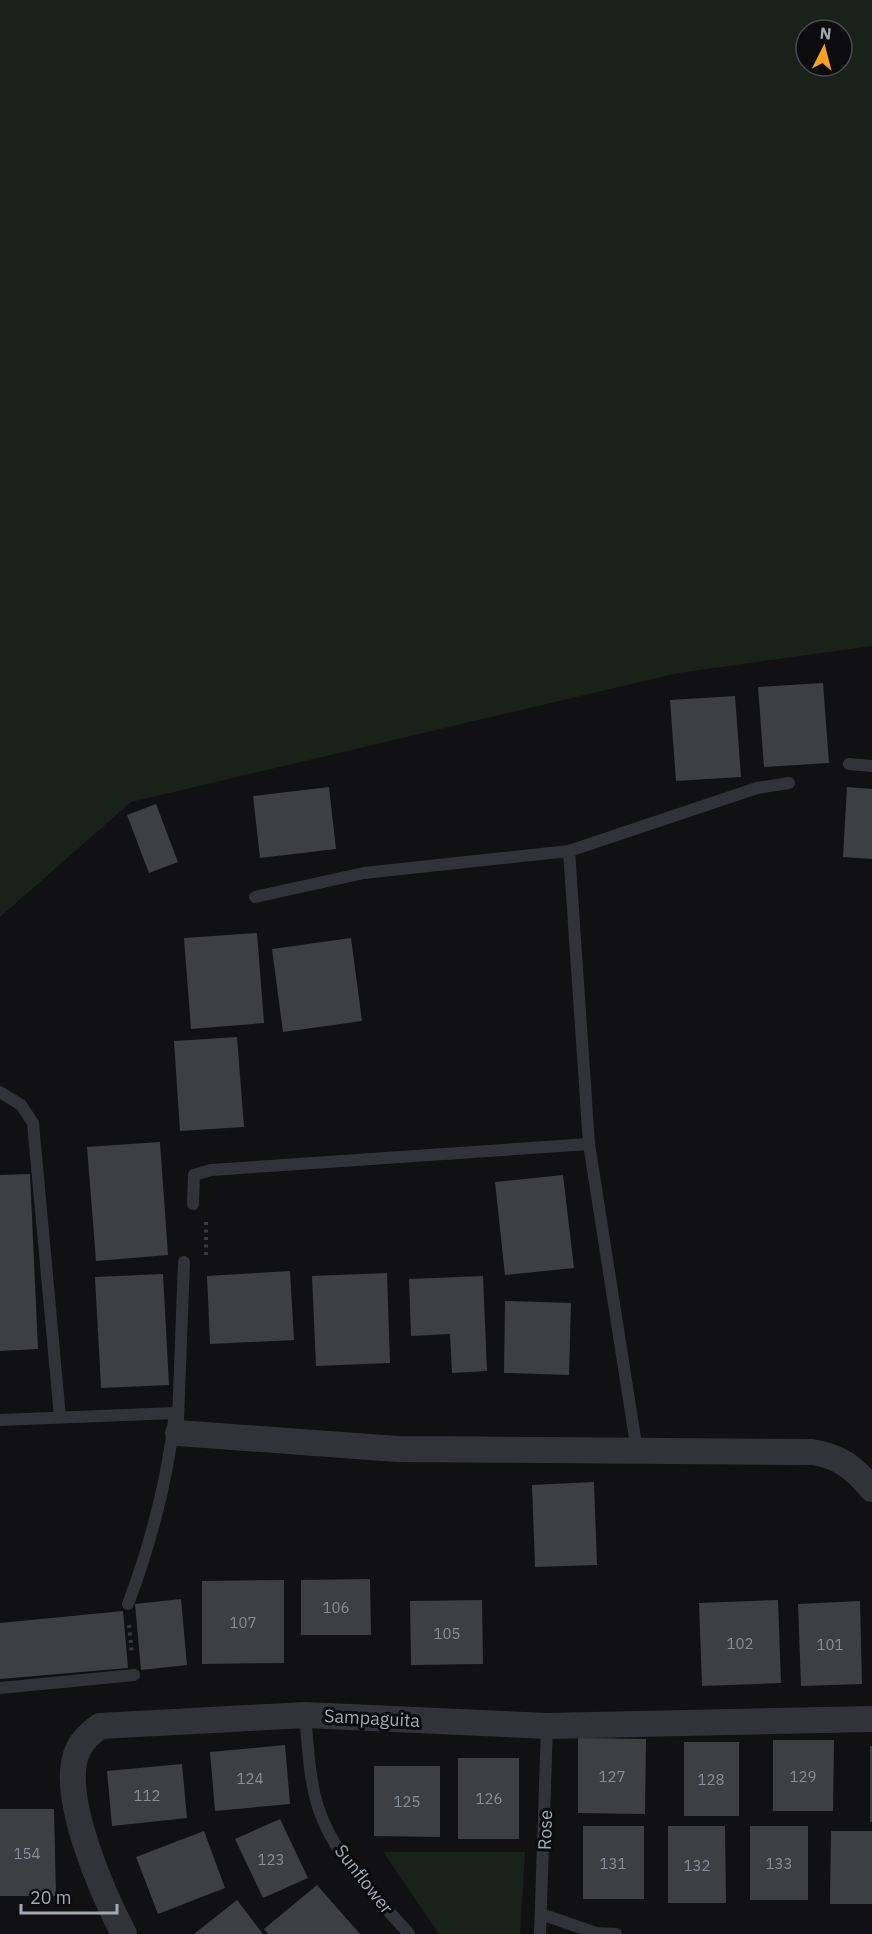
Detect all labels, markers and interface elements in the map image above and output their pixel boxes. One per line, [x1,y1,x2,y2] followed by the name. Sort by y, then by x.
[794,18,854,78] north arrow
[819,23,832,44] text: N
[322,1598,350,1617] house number: 106
[229,1613,257,1632] house number: 107
[433,1624,461,1643] house number: 105
[726,1634,754,1653] house number: 102
[816,1635,844,1654] house number: 101
[324,1704,421,1732] street label: Sampaguita
[598,1767,626,1786] house number: 127
[789,1767,817,1786] house number: 129
[236,1769,264,1788] house number: 124
[697,1770,725,1789] house number: 128
[133,1786,161,1805] house number: 112
[475,1789,503,1808] house number: 126
[393,1792,421,1811] house number: 125
[533,1810,557,1850] street label: Rose
[330,1840,398,1919] street label: Sunflower
[13,1844,41,1863] house number: 154
[257,1850,285,1869] house number: 123
[599,1854,627,1873] house number: 131
[765,1854,793,1873] house number: 133
[683,1856,711,1875] house number: 132
[21,1877,117,1915] scale bar
[30,1886,72,1909] text: 20 m

